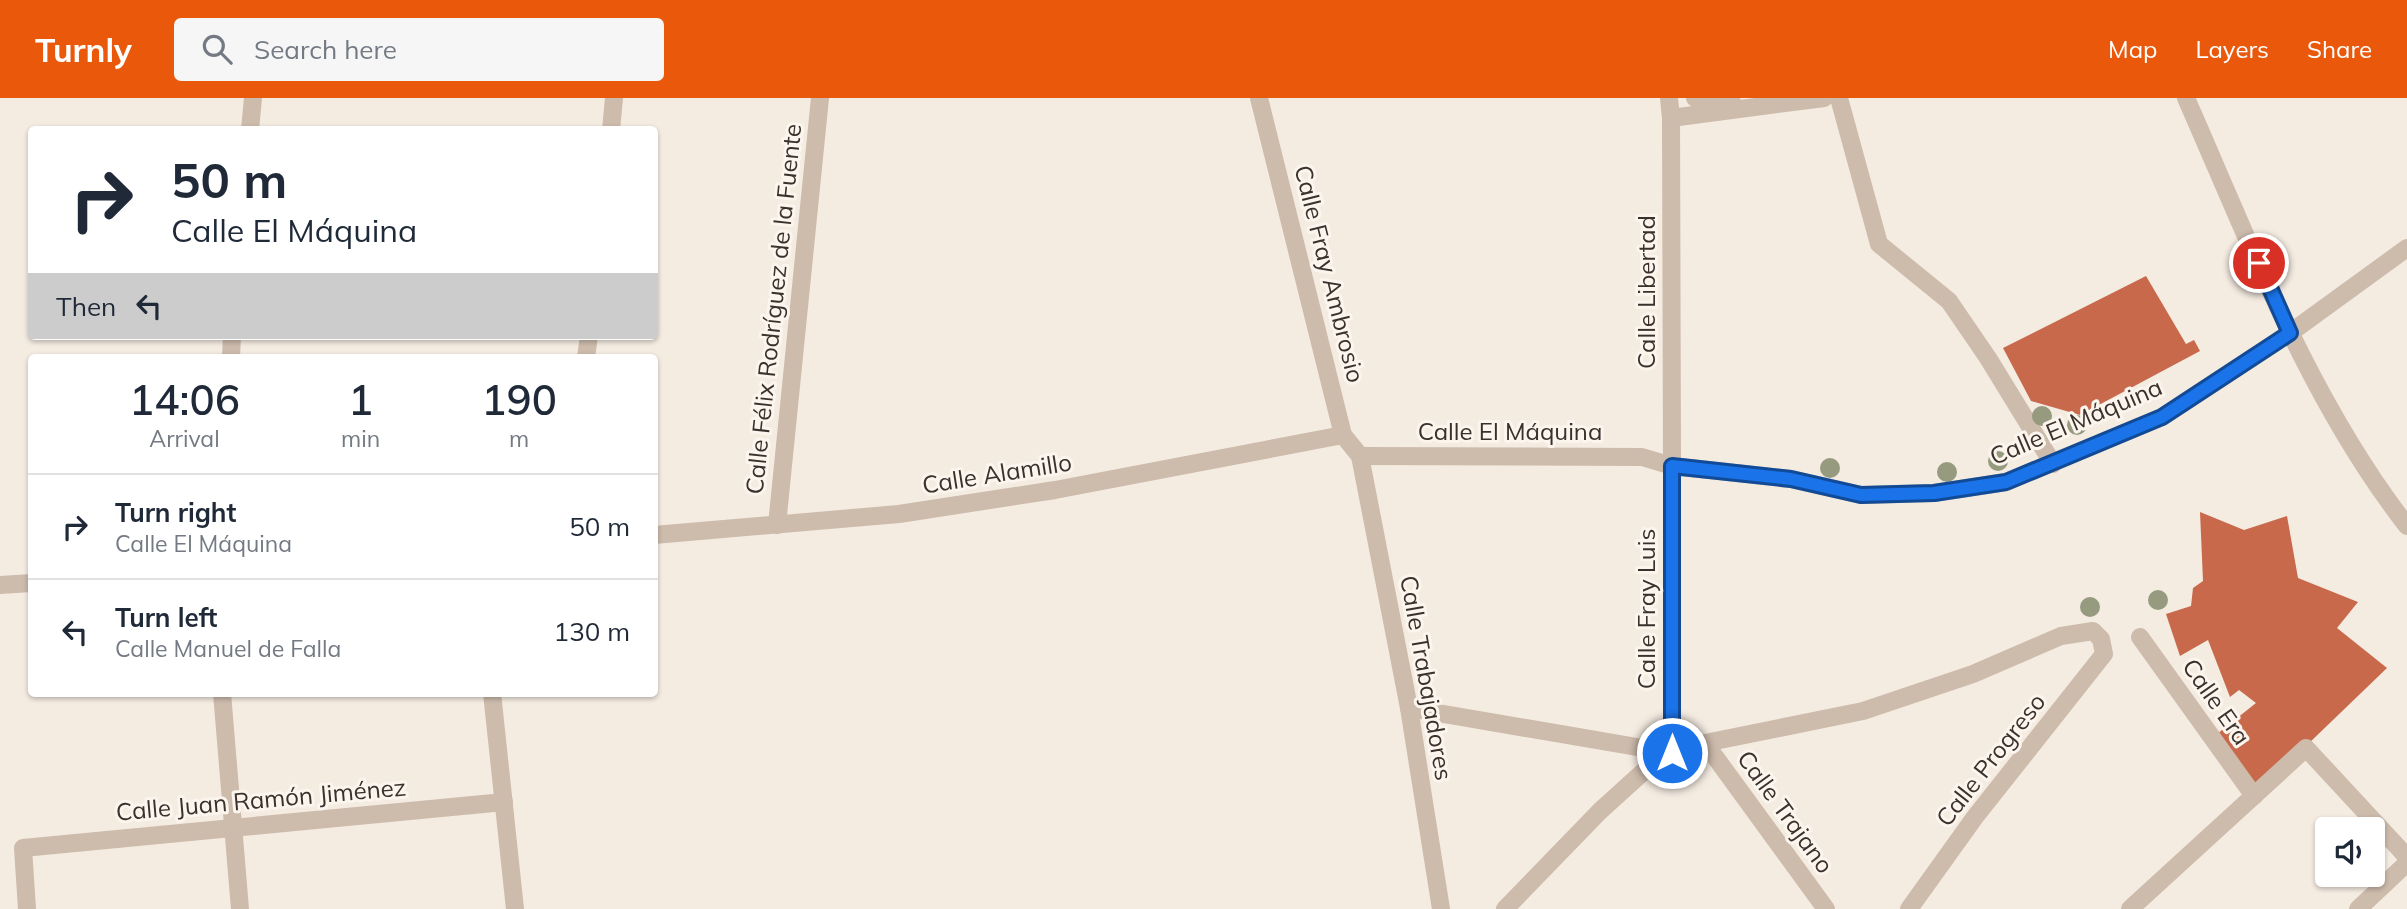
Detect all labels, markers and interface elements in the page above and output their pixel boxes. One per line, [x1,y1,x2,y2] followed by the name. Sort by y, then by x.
[174,18,664,81] search box
[35,29,132,70] text: Turnly
[198,30,236,68] icon: search
[254,33,397,66] text: Search here
[2108,34,2157,64] text: Map
[2195,34,2269,64] text: Layers
[2307,34,2372,64] text: Share
[739,122,807,496] street label: Calle Félix Rodríguez de la Fuente
[171,149,287,210] text: 50 m
[56,154,147,245] icon: right
[1288,162,1371,386] street label: Calle Fray Ambrosio
[171,210,417,250] text: Calle El Máquina
[1631,215,1661,369] street label: Calle Libertad
[2229,233,2289,293] pin
[2240,244,2278,282] icon: arrive
[130,287,168,325] icon: left
[56,290,116,323] text: Then
[1985,371,2166,471] street label: Calle El Máquina
[129,373,240,426] text: 14:06
[348,373,373,426] text: 1
[481,373,557,426] text: 190
[1418,416,1602,446] street label: Calle El Máquina
[149,424,220,453] text: Arrival
[341,424,380,453] text: min
[509,424,529,453] text: m
[920,446,1074,500] street label: Calle Alamillo
[115,496,236,529] text: Turn right
[56,508,94,546] icon: right
[569,510,630,543] text: 50 m
[115,529,292,558] text: Calle El Máquina
[1631,529,1661,689] street label: Calle Fray Luis
[1394,573,1460,783] street label: Calle Trabajadores
[115,601,217,634] text: Turn left
[56,613,94,651] icon: left
[554,615,630,648] text: 130 m
[115,634,341,663] text: Calle Manuel de Falla
[2176,653,2257,750] street label: Calle Era
[1929,687,2051,832] street label: Calle Progreso
[1635,716,1709,790] position arrow
[1731,744,1840,879] street label: Calle Trajano
[115,771,407,827] street label: Calle Juan Ramón Jiménez
[2315,817,2385,887] map controls
[2315,817,2385,887] button: sound

